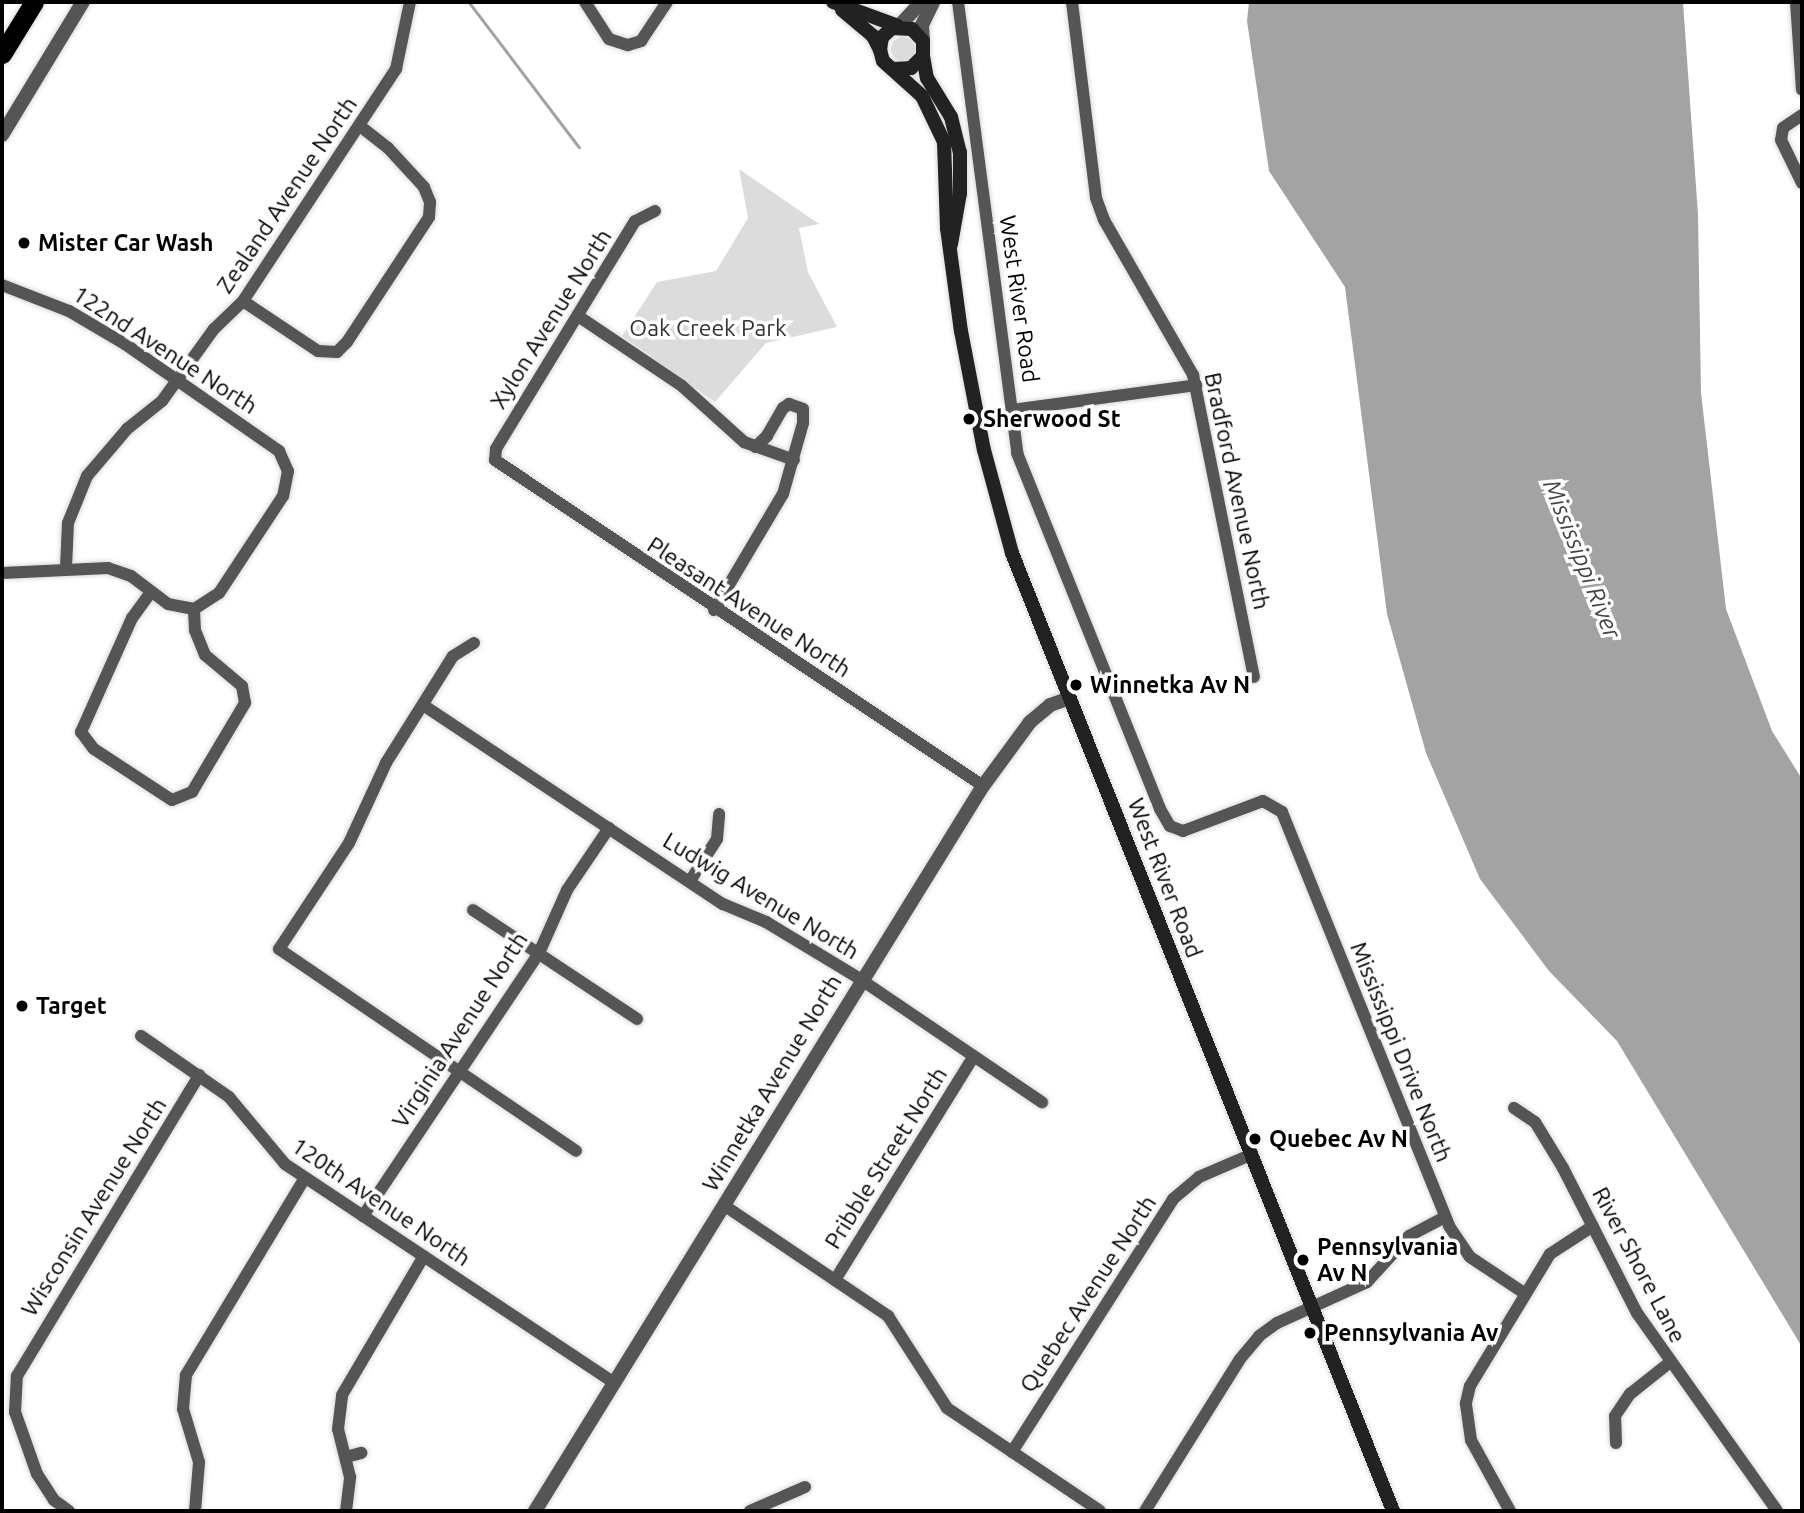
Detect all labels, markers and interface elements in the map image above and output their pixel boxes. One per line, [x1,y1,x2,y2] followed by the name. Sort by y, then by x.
[211,92,363,298] street label: Zealand Avenue North
[994,214,1044,384] street label: West River Road
[485,224,617,414] street label: Xylon Avenue North
[38,229,214,257] place label: Mister Car Wash
[16,235,32,251] marker: Mister Car Wash
[68,280,262,420] street label: 122nd Avenue North
[629,314,787,342] park label: Oak Creek Park
[1198,370,1276,612] street label: Bradford Avenue North
[983,405,1121,433] place label: Sherwood St
[961,411,977,427] marker: Sherwood St
[1537,475,1627,643] water label: Mississippi River
[642,531,856,683] street label: Pleasant Avenue North
[1090,671,1250,699] place label: Winnetka Av N
[1068,677,1084,693] marker: Winnetka Av N
[1122,794,1208,962] street label: West River Road
[658,827,864,965] street label: Ludwig Avenue North
[386,927,534,1133] street label: Virginia Avenue North
[1344,938,1458,1166] street label: Mississippi Drive North
[696,970,848,1196] street label: Winnetka Avenue North
[36,992,107,1020] place label: Target
[14,998,30,1014] marker: Target
[819,1062,953,1254] street label: Pribble Street North
[16,1093,172,1321] street label: Wisconsin Avenue North
[1269,1125,1408,1153] place label: Quebec Av N
[1247,1131,1263,1147] marker: Quebec Av N
[286,1132,476,1272] street label: 120th Avenue North
[1586,1182,1692,1348] street label: River Shore Lane
[1014,1190,1162,1398] street label: Quebec Avenue North
[1317,1233,1458,1287] place label: Pennsylvania Av N
[1295,1252,1311,1268] marker: Pennsylvania Av N
[1324,1319,1498,1347] place label: Pennsylvania Av
[1302,1325,1318,1341] marker: Pennsylvania Av

